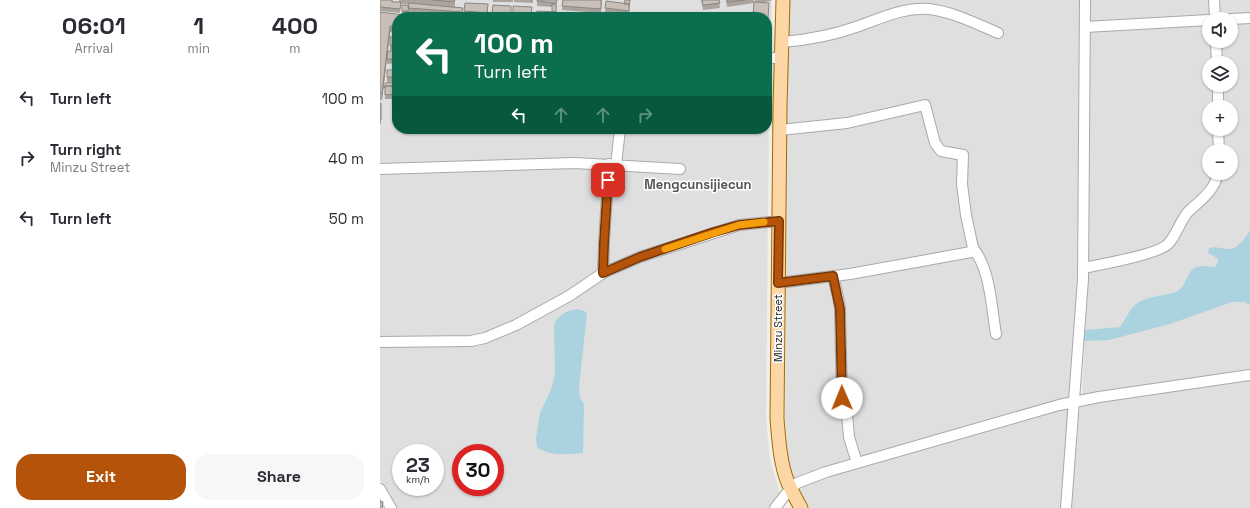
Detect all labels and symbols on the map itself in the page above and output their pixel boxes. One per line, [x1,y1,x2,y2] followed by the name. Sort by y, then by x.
[591,163,625,197] pin
[644,176,752,193] district label: Mengcunsijiecun
[771,294,785,362] street label: Minzu Street
[821,377,863,419] position arrow
[452,444,504,496] speed limit sign: 30

